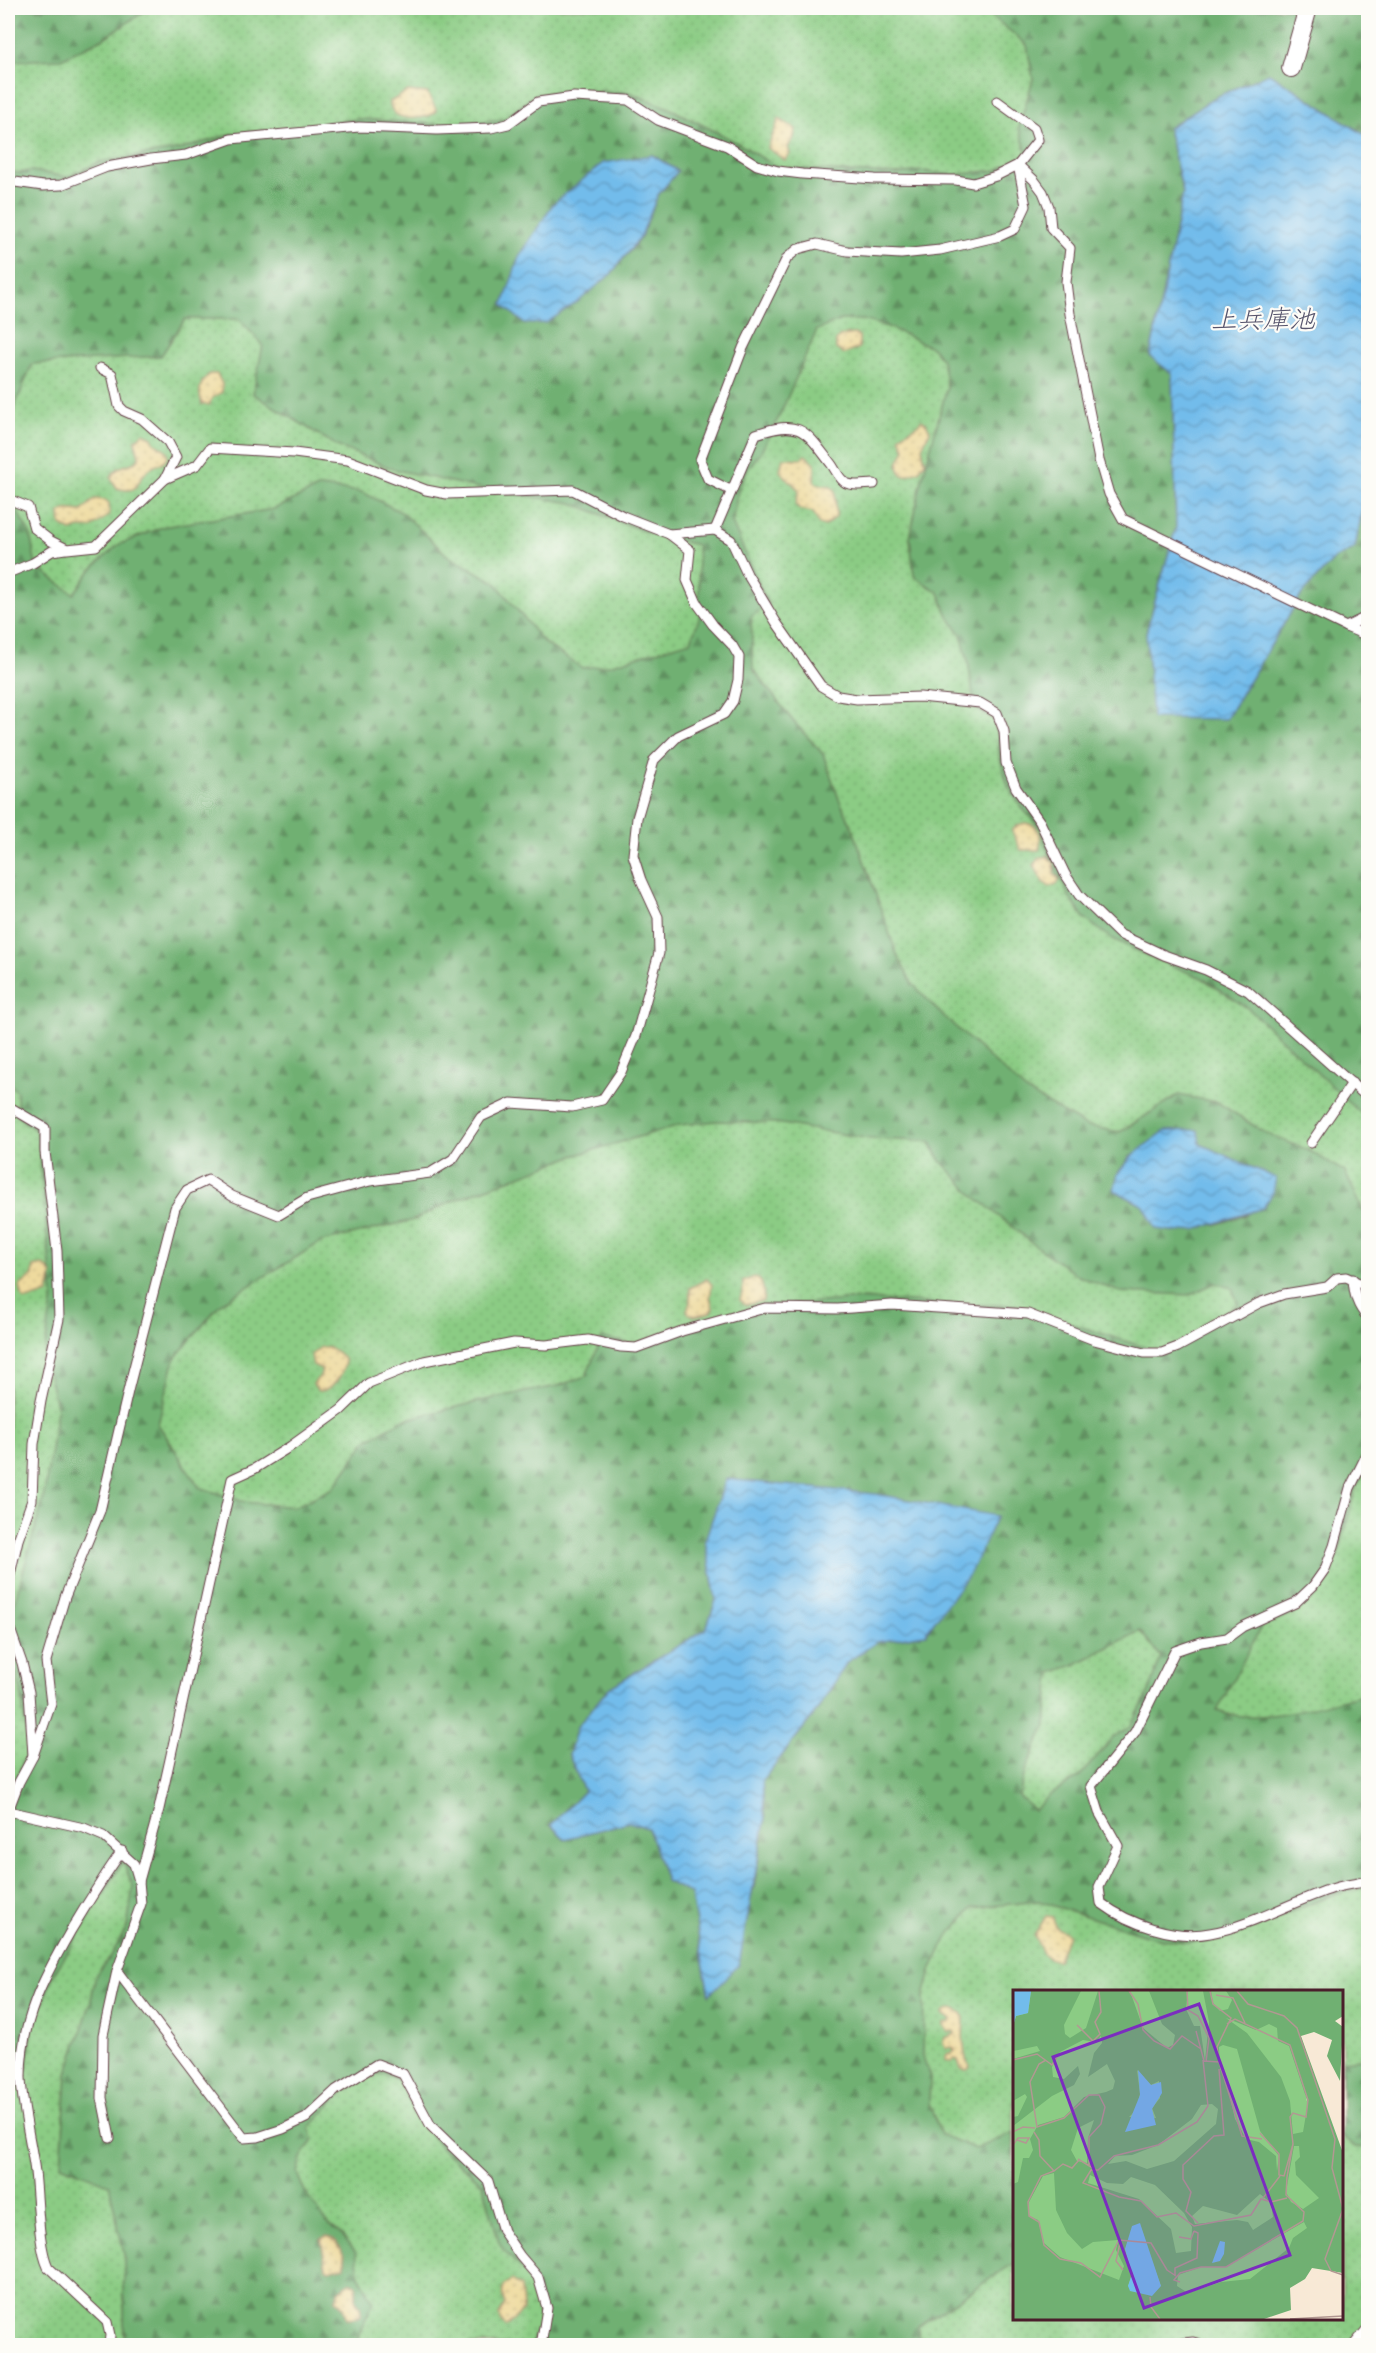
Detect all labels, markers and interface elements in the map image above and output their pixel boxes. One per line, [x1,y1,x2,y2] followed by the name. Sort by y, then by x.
[1211,303,1316,341] water label: 上兵庫池
[1013,1990,1343,2320] inset map

